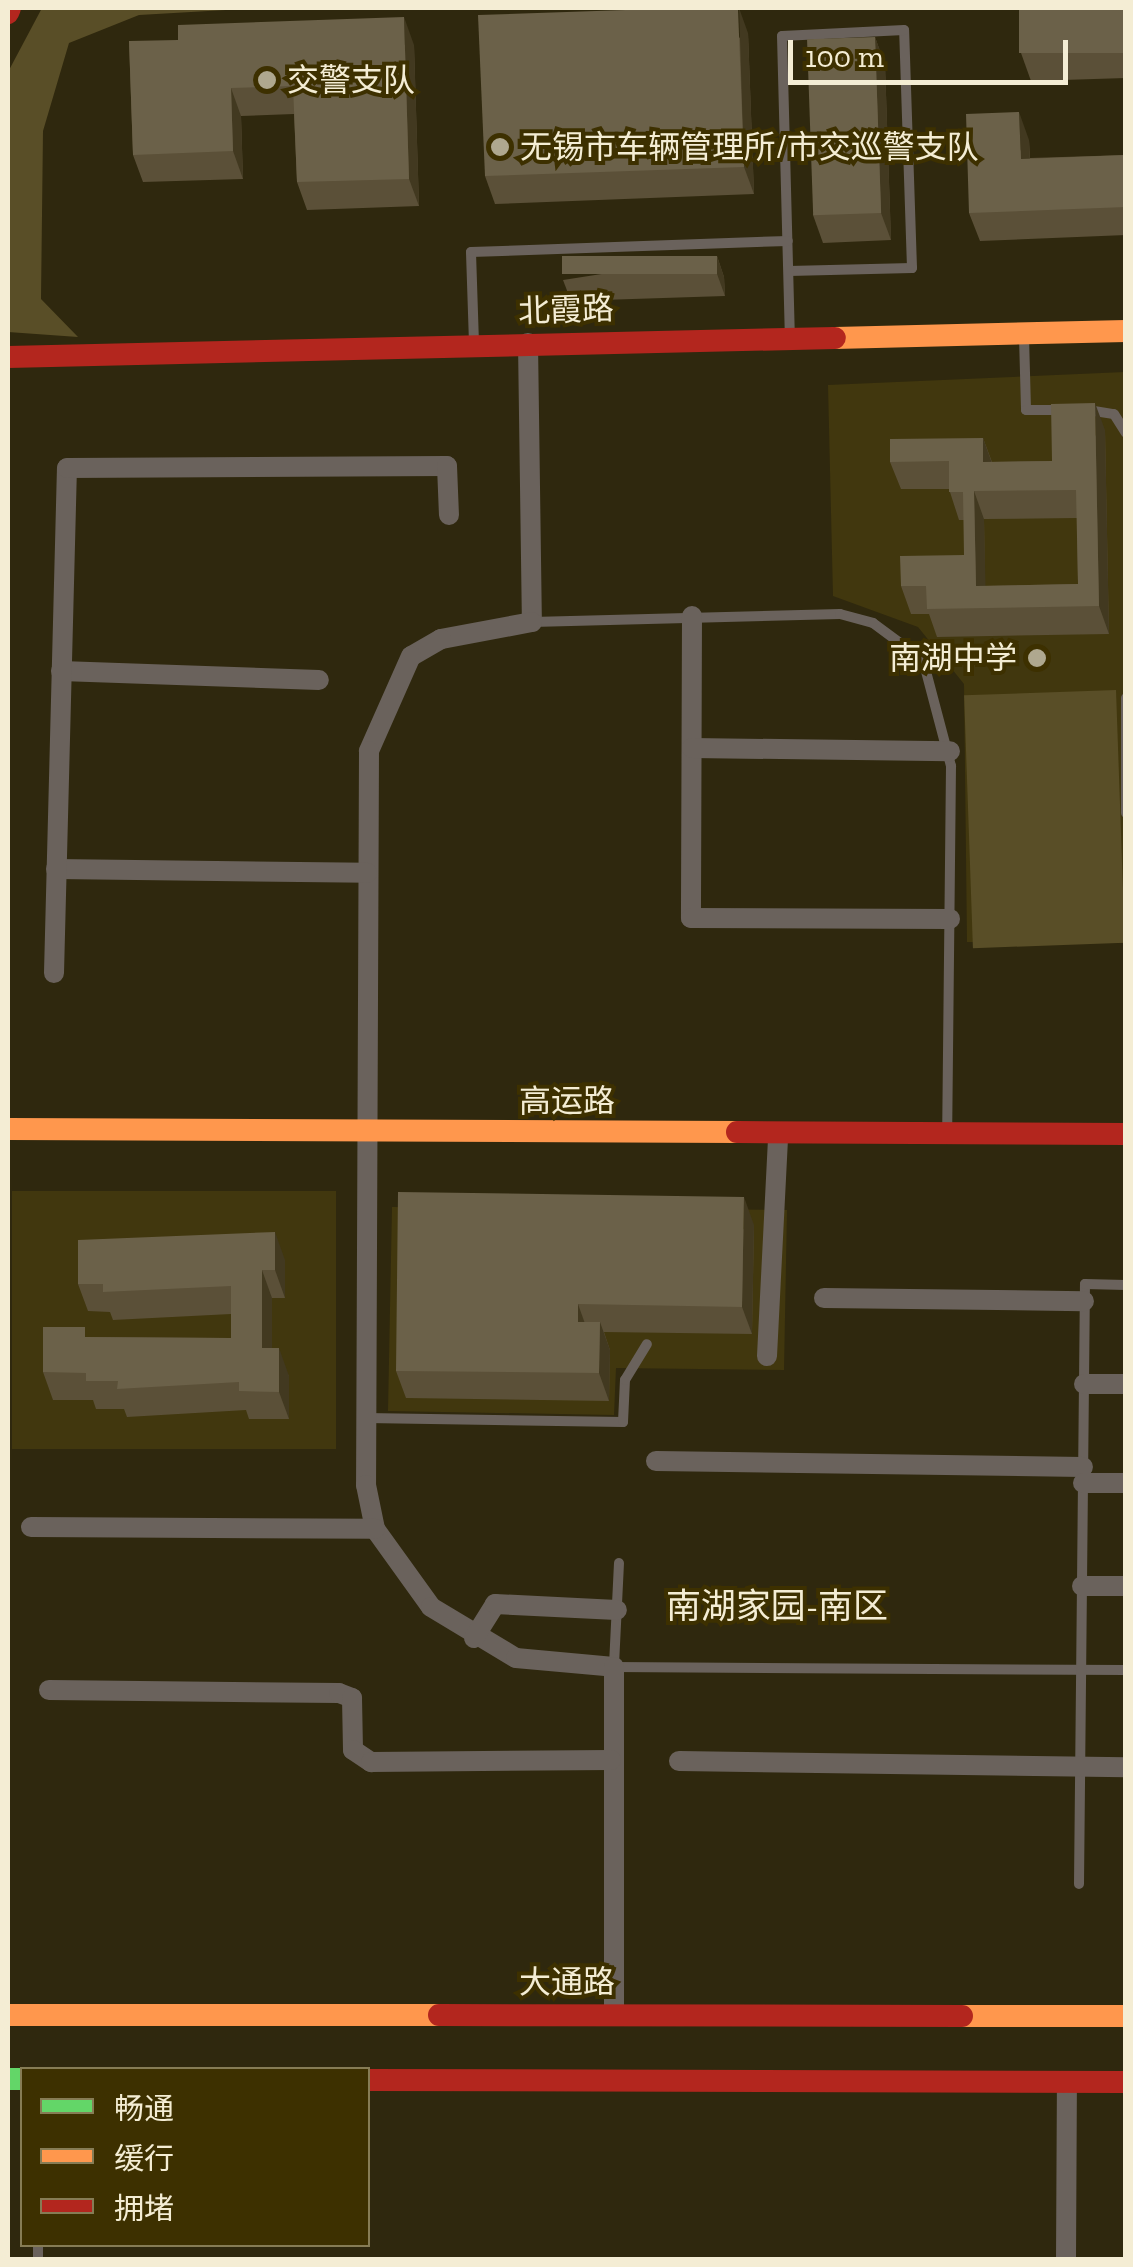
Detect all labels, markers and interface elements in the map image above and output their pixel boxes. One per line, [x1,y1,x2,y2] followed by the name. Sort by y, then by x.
[793,20,1073,82] scale bar
[805,39,884,75] text: 100 m
[287,61,415,99] place label: 交警支队
[256,69,278,91] marker: 交警支队
[520,128,979,166] place label: 无锡市车辆管理所/市交巡警支队
[489,136,511,158] marker: 无锡市车辆管理所/市交巡警支队
[517,289,615,331] street label: 北霞路
[889,639,1017,677] place label: 南湖中学
[1026,647,1048,669] marker: 南湖中学
[519,1082,615,1120] street label: 高运路
[666,1585,888,1627] district label: 南湖家园-南区
[519,1963,615,2001] street label: 大通路
[20,2067,370,2247] legend
[114,2091,174,2127] text: 畅通
[114,2141,174,2177] text: 缓行
[114,2191,174,2227] text: 拥堵

